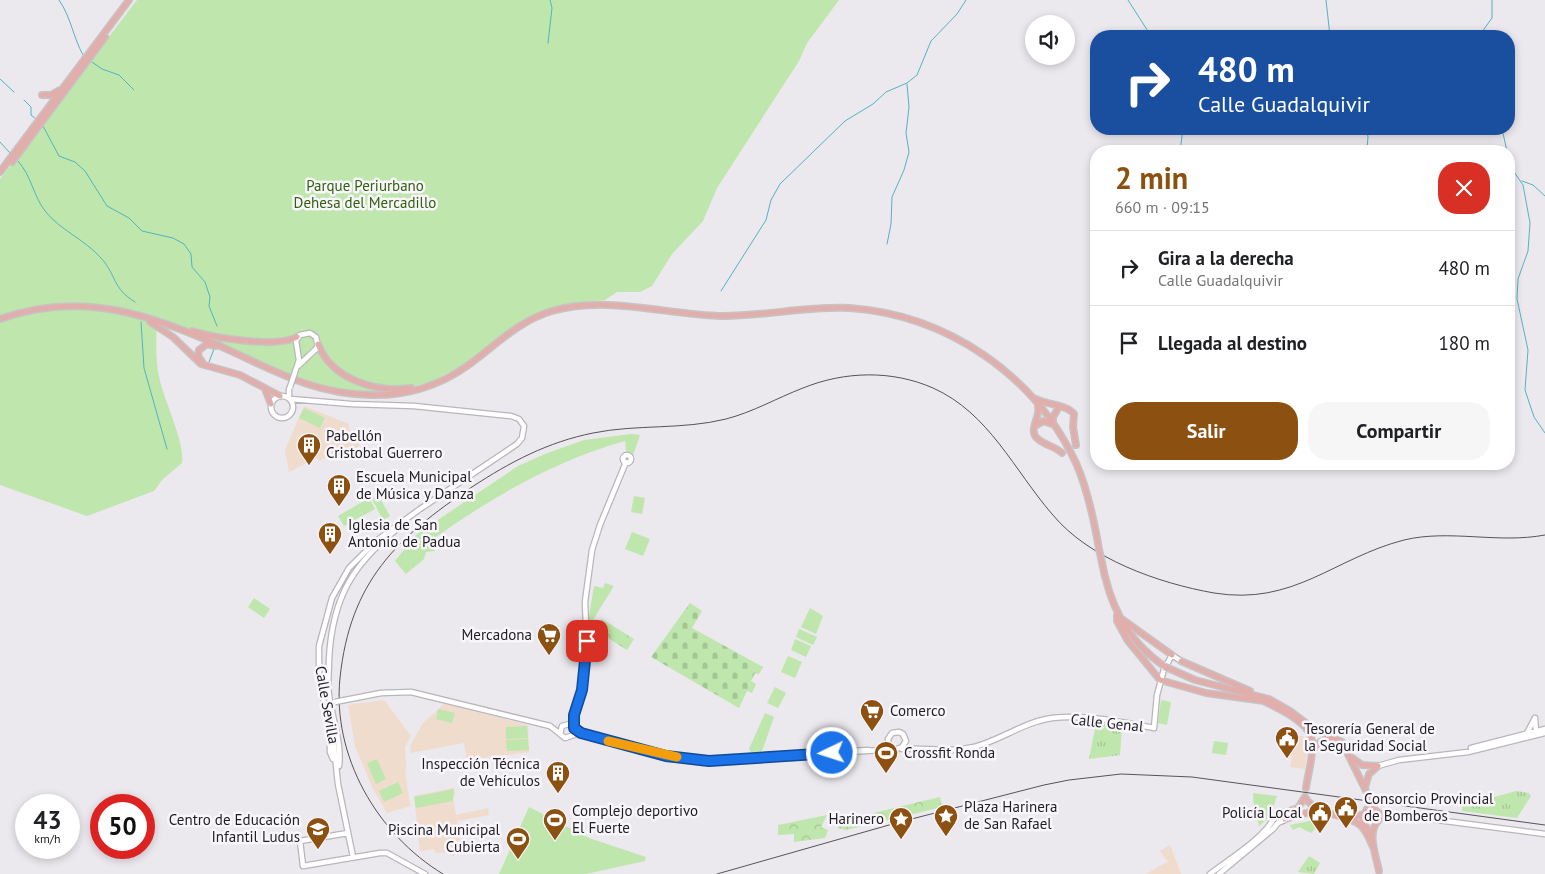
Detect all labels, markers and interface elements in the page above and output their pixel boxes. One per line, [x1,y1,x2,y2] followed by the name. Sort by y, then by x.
[1025,15,1075,65] map controls
[1025,15,1075,65] button: sound
[1198,46,1295,92] text: 480 m
[1115,50,1180,115] icon: right
[1198,90,1370,118] text: Calle Guadalquivir
[1115,158,1188,197] text: 2 min
[1438,162,1490,214] button: close
[294,176,436,212] park label: Parque Periurbano Dehesa del Mercadillo
[1115,197,1210,217] text: 660 m · 09:15
[1158,246,1294,270] text: Gira a la derecha
[1115,254,1143,282] icon: right
[1438,256,1490,280] text: 480 m
[1158,270,1283,290] text: Calle Guadalquivir
[1115,329,1143,357] icon: arrive
[1158,331,1307,355] text: Llegada al destino
[1438,331,1490,355] text: 180 m
[1115,402,1298,460] button: Salir
[1308,402,1490,460] button: Compartir
[326,426,442,462] place label: Pabellón Cristobal Guerrero
[296,432,322,466] building icon: Pabellón Cristobal Guerrero
[356,467,474,503] place label: Escuela Municipal de Música y Danza
[326,473,352,507] building icon: Escuela Municipal de Música y Danza
[348,515,461,551] place label: Iglesia de San Antonio de Padua
[317,521,343,555] building icon: Iglesia de San Antonio de Padua
[566,620,608,662] pin
[536,622,562,656] supermarket icon: Mercadona
[461,625,532,644] place label: Mercadona
[573,627,601,655] icon: arrive
[311,664,344,745] street label: Calle Sevilla
[859,698,885,732] supermarket icon: Comerco
[890,701,945,720] place label: Comerco
[1070,709,1145,736] street label: Calle Genal
[1304,719,1435,755] place label: Tesorería General de la Seguridad Social
[1274,725,1300,759] public building icon: Tesorería General de la Seguridad Social
[805,726,857,778] position arrow
[873,740,899,774] sports icon: Crossfit Ronda
[904,743,995,762] place label: Crossfit Ronda
[421,754,540,790] place label: Inspección Técnica de Vehículos
[545,760,571,794] building icon: Inspección Técnica de Vehículos
[1364,789,1494,825] place label: Consorcio Provincial de Bomberos
[90,794,155,859] speed limit sign: 50
[1333,795,1359,829] public building icon: Consorcio Provincial de Bomberos
[964,797,1057,833] place label: Plaza Harinera de San Rafael
[1307,800,1333,834] public building icon: Policía Local
[572,801,698,837] place label: Complejo deportivo El Fuerte
[933,803,959,837] place icon: Plaza Harinera de San Rafael
[1222,803,1303,822] place label: Policía Local
[33,804,62,836] text: 43
[888,806,914,840] place icon: Harinero
[542,807,568,841] sports icon: Complejo deportivo El Fuerte
[828,809,884,828] place label: Harinero
[169,810,300,846] place label: Centro de Educación Infantil Ludus
[305,816,331,850] school or university icon: Centro de Educación Infantil Ludus
[388,820,501,856] place label: Piscina Municipal Cubierta
[505,826,531,860] sports icon: Piscina Municipal Cubierta
[34,831,61,846] text: km/h

